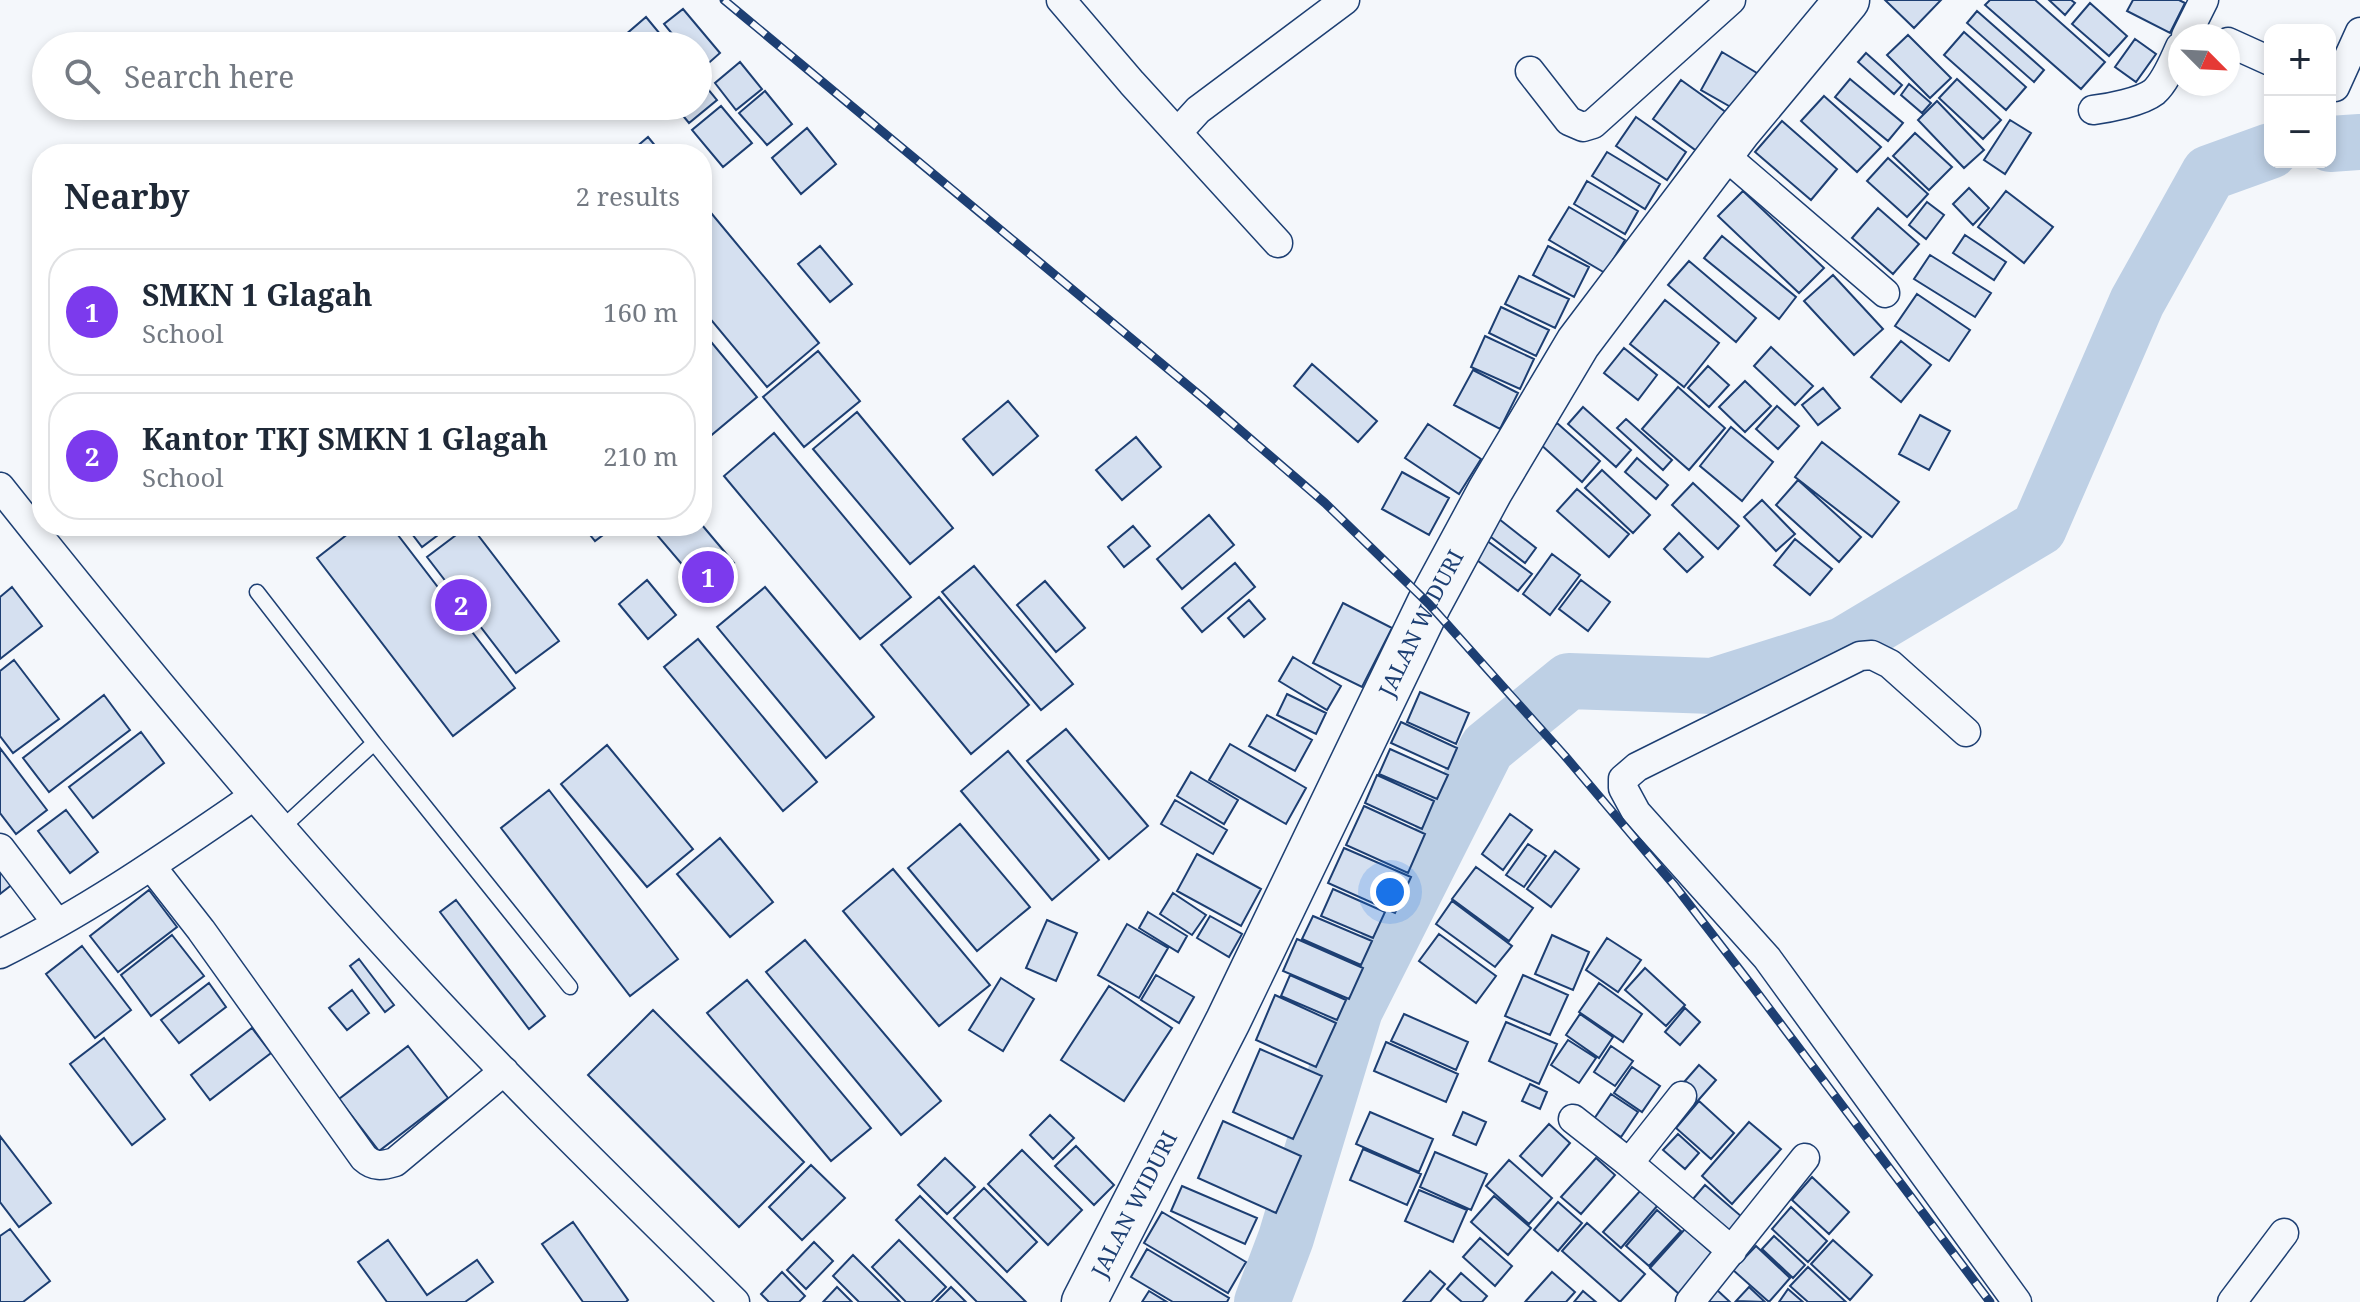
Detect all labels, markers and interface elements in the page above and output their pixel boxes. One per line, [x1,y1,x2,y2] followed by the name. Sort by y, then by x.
[2168,24,2240,96] north arrow
[2264,24,2336,168] map controls
[2264,24,2336,96] button: +
[32,32,712,120] search box
[60,54,104,98] icon: search
[124,56,294,97] text: Search here
[2264,96,2336,168] button: −
[64,173,190,219] text: Nearby
[575,178,680,214] text: 2 results
[142,274,373,315] text: SMKN 1 Glagah
[85,294,99,330] text: 1
[603,294,678,330] text: 160 m
[142,315,224,351] text: School
[142,418,548,459] text: Kantor TKJ SMKN 1 Glagah
[85,438,99,474] text: 2
[603,438,678,474] text: 210 m
[142,459,224,495] text: School
[1370,544,1470,702] street label: JALAN WIDURI
[682,547,734,607] pin: 1
[435,575,487,635] pin: 2
[1370,872,1410,912] your location
[1083,1125,1183,1283] street label: JALAN WIDURI

